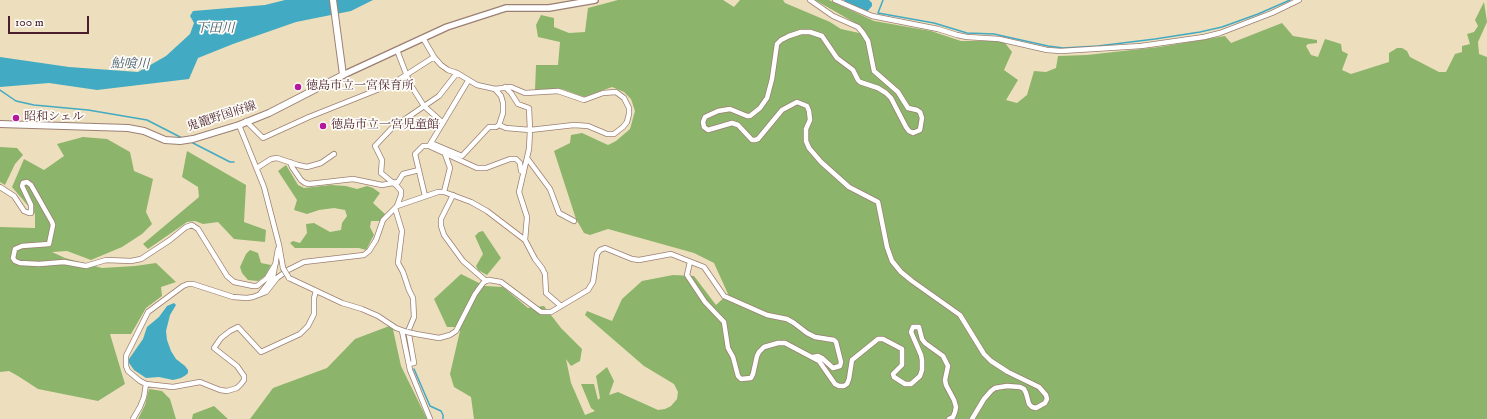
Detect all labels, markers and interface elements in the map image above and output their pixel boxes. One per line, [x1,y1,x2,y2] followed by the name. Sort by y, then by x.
[10,8,91,34] scale bar
[15,15,44,30] text: 100 m
[196,21,234,37] water label: 下田川
[110,57,150,73] water label: 鮎喰川
[306,80,414,94] place label: 徳島市立一宮保育所
[293,82,303,92] marker: 徳島市立一宮保育所
[186,99,258,135] street label: 鬼籠野国府線
[24,111,84,125] place label: 昭和シェル
[11,113,21,123] marker: 昭和シェル
[331,119,439,133] place label: 徳島市立一宮児童館
[318,121,328,131] marker: 徳島市立一宮児童館

